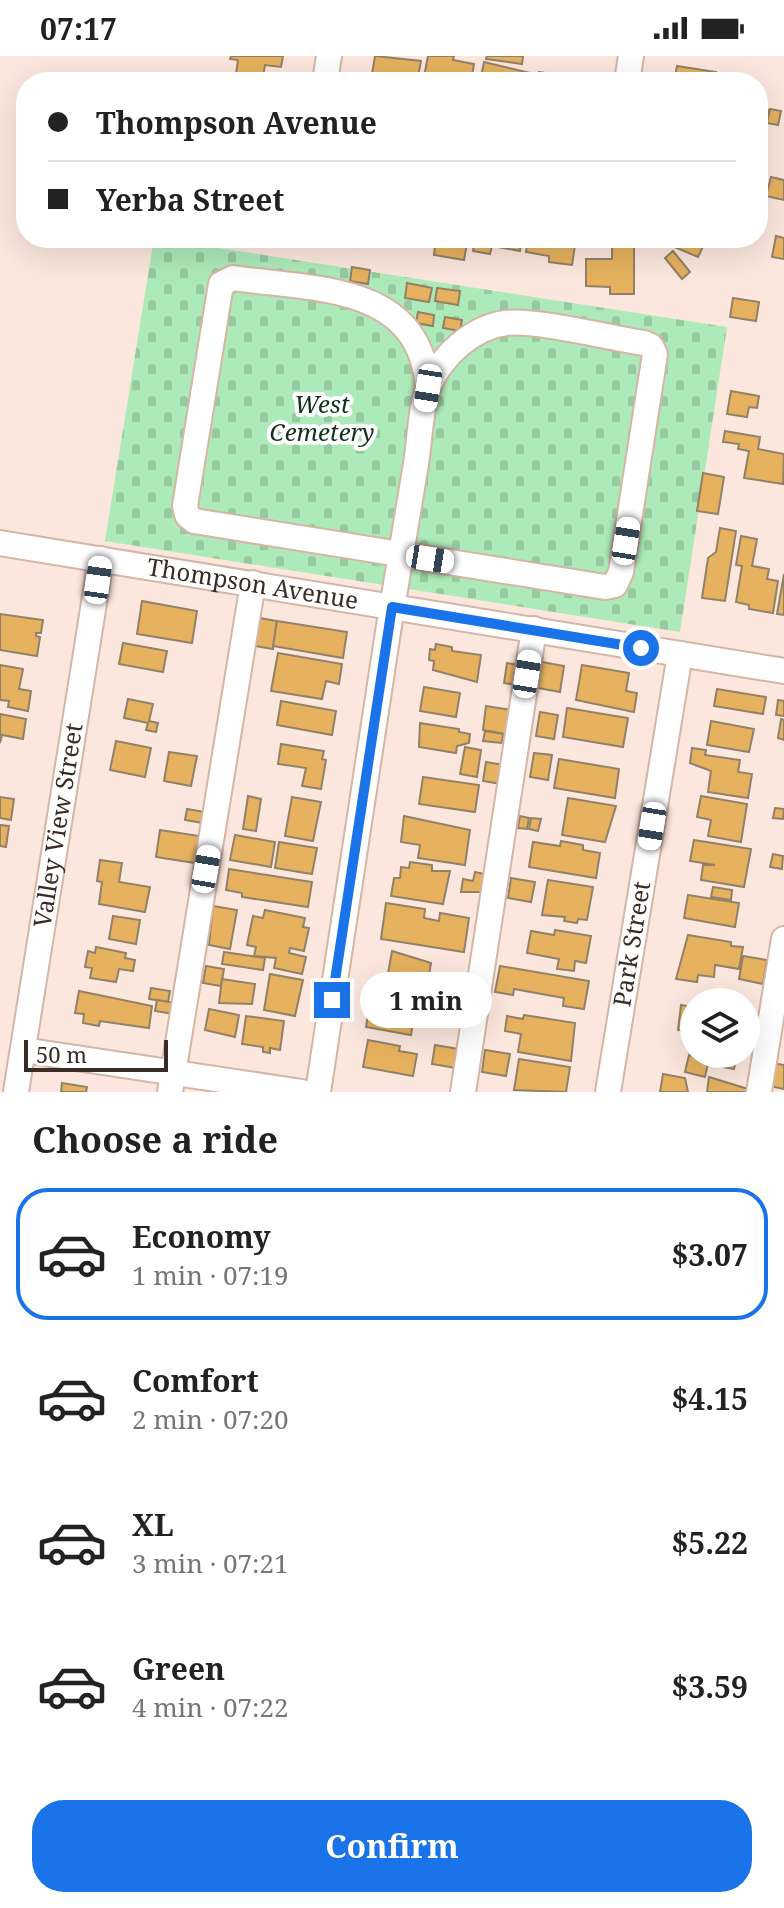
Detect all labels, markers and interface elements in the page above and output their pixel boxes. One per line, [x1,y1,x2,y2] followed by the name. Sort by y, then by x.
[40,8,117,49] text: 07:17
[96,102,377,143] text: Thompson Avenue
[96,179,285,220] text: Yerba Street
[412,362,444,414] car
[270,387,374,448] park label: West Cemetery
[610,515,642,567] car
[404,543,456,575] car
[145,549,361,616] street label: Thompson Avenue
[83,555,113,605] car
[623,630,659,666] route start
[511,648,543,700] car
[24,721,90,930] street label: Valley View Street
[636,800,668,852] car
[190,843,222,895] car
[604,879,657,1009] street label: Park Street
[360,972,492,1028] callout: 1 min
[314,982,350,1018] route end
[389,982,463,1018] text: 1 min
[680,988,760,1068] map controls
[680,988,760,1068] button: layers
[24,1036,168,1072] scale bar
[36,1039,87,1069] text: 50 m
[32,1115,278,1164] text: Choose a ride
[132,1216,271,1257] text: Economy
[36,1218,108,1290] icon: car
[671,1234,748,1275] text: $3.07
[132,1257,289,1293] text: 1 min · 07:19
[132,1360,259,1401] text: Comfort
[36,1362,108,1434] icon: car
[671,1378,748,1419] text: $4.15
[132,1401,289,1437] text: 2 min · 07:20
[132,1504,174,1545] text: XL
[36,1506,108,1578] icon: car
[671,1522,748,1563] text: $5.22
[132,1545,289,1581] text: 3 min · 07:21
[132,1648,225,1689] text: Green
[36,1650,108,1722] icon: car
[671,1666,748,1707] text: $3.59
[132,1689,289,1725] text: 4 min · 07:22
[32,1800,752,1892] button: Confirm

